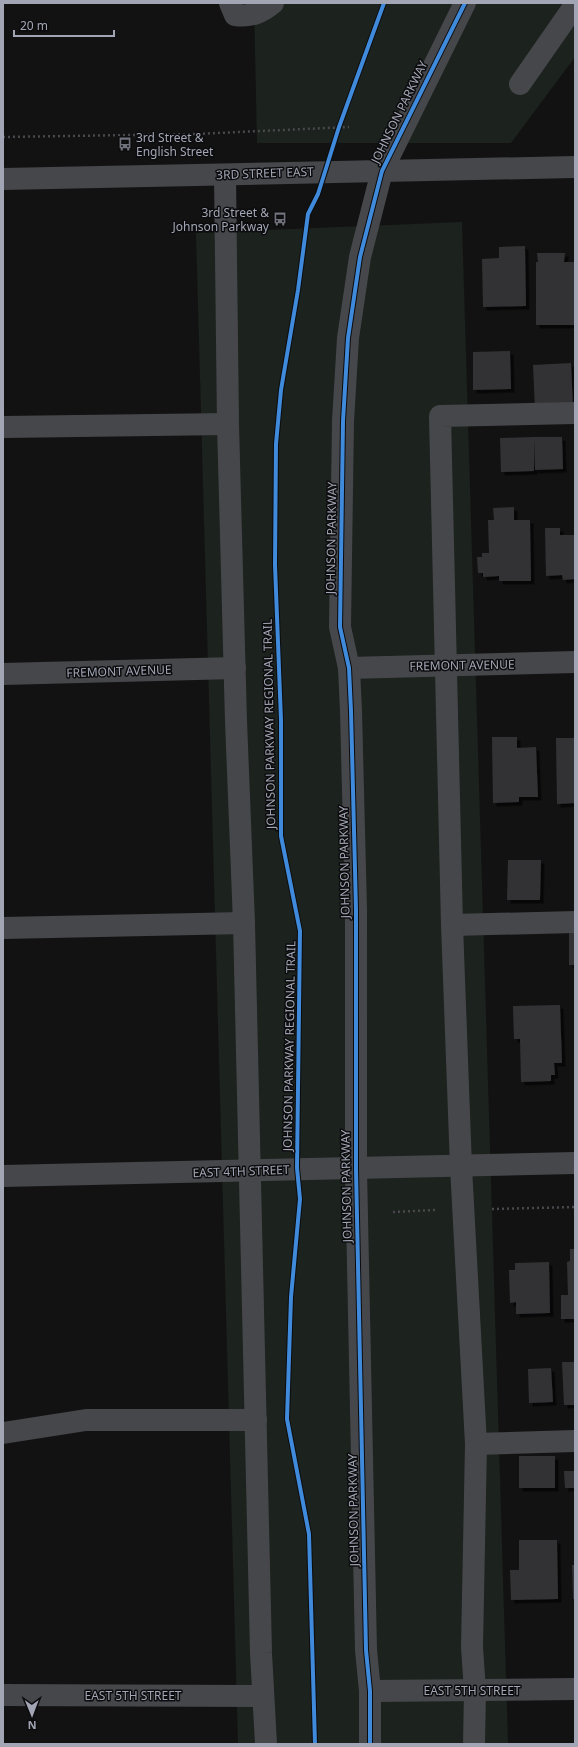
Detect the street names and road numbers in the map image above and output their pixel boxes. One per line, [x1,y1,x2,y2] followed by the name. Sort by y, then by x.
[366,58,431,167] street label: JOHNSON PARKWAY
[216,163,314,183] street label: 3RD STREET EAST
[322,481,340,595] street label: JOHNSON PARKWAY
[259,619,279,830] street label: JOHNSON PARKWAY REGIONAL TRAIL
[409,656,515,674] street label: FREMONT AVENUE
[66,661,172,681] street label: FREMONT AVENUE
[335,805,353,919] street label: JOHNSON PARKWAY
[279,941,299,1152] street label: JOHNSON PARKWAY REGIONAL TRAIL
[337,1129,355,1243] street label: JOHNSON PARKWAY
[192,1161,290,1181] street label: EAST 4TH STREET
[344,1453,362,1567] street label: JOHNSON PARKWAY
[423,1682,521,1699] street label: EAST 5TH STREET
[84,1687,182,1704] street label: EAST 5TH STREET

